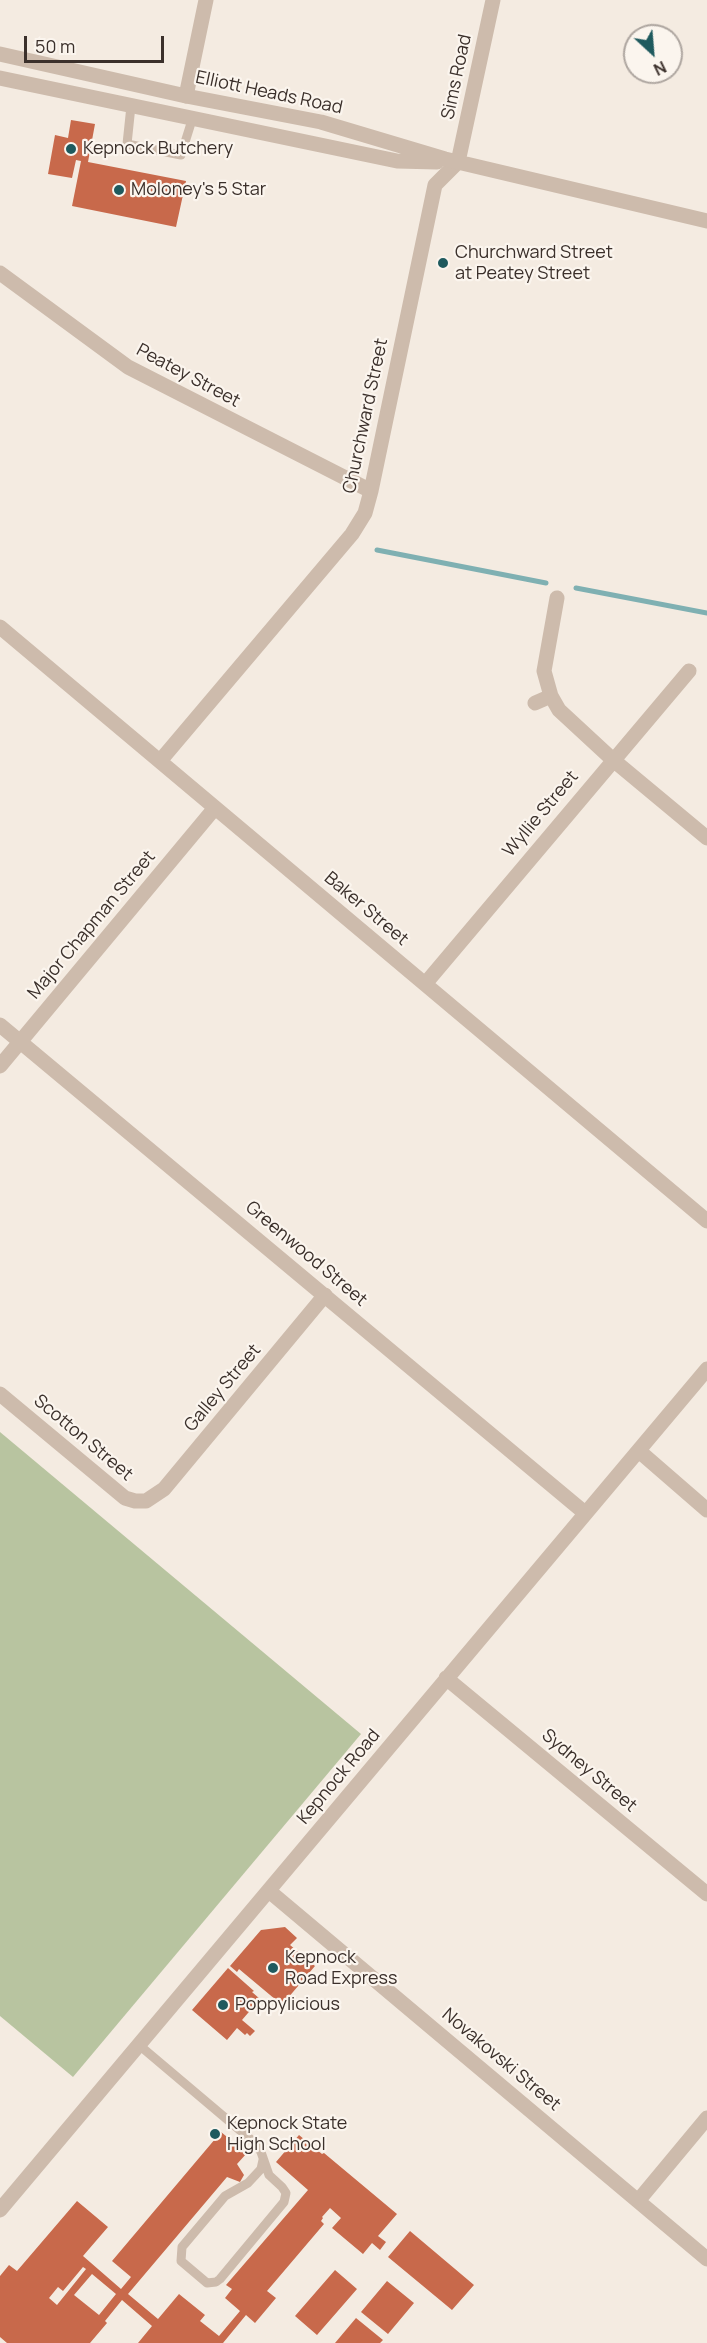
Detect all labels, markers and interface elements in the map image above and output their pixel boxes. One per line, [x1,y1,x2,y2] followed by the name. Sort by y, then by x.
[27,24,166,62] scale bar
[623,24,683,84] north arrow
[437,33,477,121] street label: Sims Road
[35,34,75,58] text: 50 m
[650,56,670,81] text: N
[194,67,344,119] street label: Elliott Heads Road
[83,138,233,160] place label: Kepnock Butchery
[64,142,78,156] marker: Kepnock Butchery
[131,179,266,201] place label: Moloney's 5 Star
[112,183,126,197] marker: Moloney's 5 Star
[455,242,613,284] place label: Churchward Street at Peatey Street
[436,256,450,270] marker: Churchward Street at Peatey Street
[339,337,393,495] street label: Churchward Street
[132,340,244,412] street label: Peatey Street
[499,766,583,862] street label: Wyllie Street
[24,846,160,1004] street label: Major Chapman Street
[320,868,412,950] street label: Baker Street
[241,1197,371,1311] street label: Greenwood Street
[180,1340,266,1436] street label: Galley Street
[29,1390,137,1486] street label: Scotton Street
[293,1725,385,1829] street label: Kepnock Road
[537,1725,641,1817] street label: Sydney Street
[285,1947,397,1990] place label: Kepnock Road Express
[266,1961,280,1975] marker: Kepnock Road Express
[235,1994,340,2016] place label: Poppylicious
[216,1998,230,2012] marker: Poppylicious
[437,2004,565,2116] street label: Novakovski Street
[227,2113,347,2156] place label: Kepnock State High School
[208,2127,222,2141] marker: Kepnock State High School

